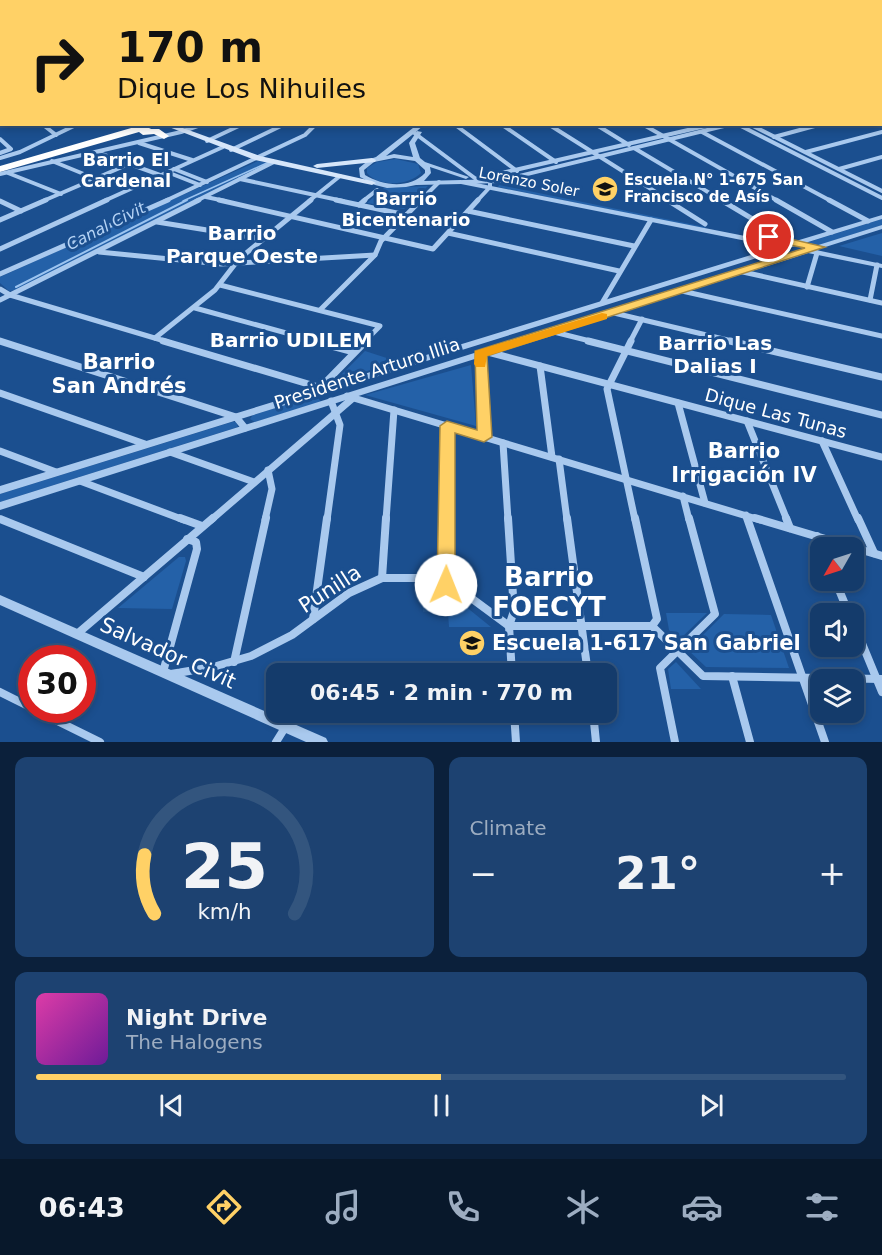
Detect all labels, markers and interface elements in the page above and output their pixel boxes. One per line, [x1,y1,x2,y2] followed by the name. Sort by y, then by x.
[117,23,263,72] text: 170 m
[18,24,96,102] icon: right
[117,73,366,104] text: Dique Los Nihuiles
[81,149,171,191] district label: Barrio El Cardenal
[477,163,582,201] street label: Lorenzo Soler
[624,171,803,206] place label: Escuela N° 1-675 San Francisco de Asís
[590,174,620,204] school or university icon: Escuela N° 1-675 San Francisco de Asís
[342,188,470,230] district label: Barrio Bicentenario
[63,198,149,254] water label: Canal Civit
[743,211,794,262] pin
[752,220,785,253] icon: arrive
[166,221,318,268] district label: Barrio Parque Oeste
[210,328,372,352] district label: Barrio UDILEM
[658,331,772,378] district label: Barrio Las Dalias I
[271,333,463,413] street label: Presidente Arturo Illia
[52,350,186,398] district label: Barrio San Andrés
[703,384,849,442] street label: Dique Las Tunas
[671,439,817,487] district label: Barrio Irrigación IV
[810,537,864,591] north arrow
[810,537,864,723] map controls
[414,553,478,617] position arrow
[294,560,366,618] street label: Punilla
[492,562,606,622] district label: Barrio FOECYT
[810,603,864,657] button: sound
[97,612,239,694] street label: Salvador Civit
[457,628,487,658] school or university icon: Escuela 1-617 San Gabriel
[492,631,801,655] place label: Escuela 1-617 San Gabriel
[18,645,96,723] speed limit sign: 30
[810,669,864,723] button: layers
[310,680,573,705] text: 06:45 · 2 min · 770 m
[470,816,546,840] text: Climate
[181,830,268,903] text: 25
[615,847,700,900] text: 21°
[470,854,497,893] text: −
[818,854,846,893] text: +
[197,899,251,924] text: km/h
[126,1005,267,1030] text: Night Drive
[126,1030,263,1054] text: The Halogens
[155,1089,188,1122] icon: previous
[425,1089,458,1122] icon: pause
[695,1089,728,1122] icon: next
[203,1186,245,1228] icon: directions
[322,1186,364,1228] icon: music
[442,1186,484,1228] icon: phone
[562,1186,604,1228] icon: climate
[681,1186,723,1228] icon: car
[801,1186,843,1228] icon: filters
[39,1192,125,1223] text: 06:43

